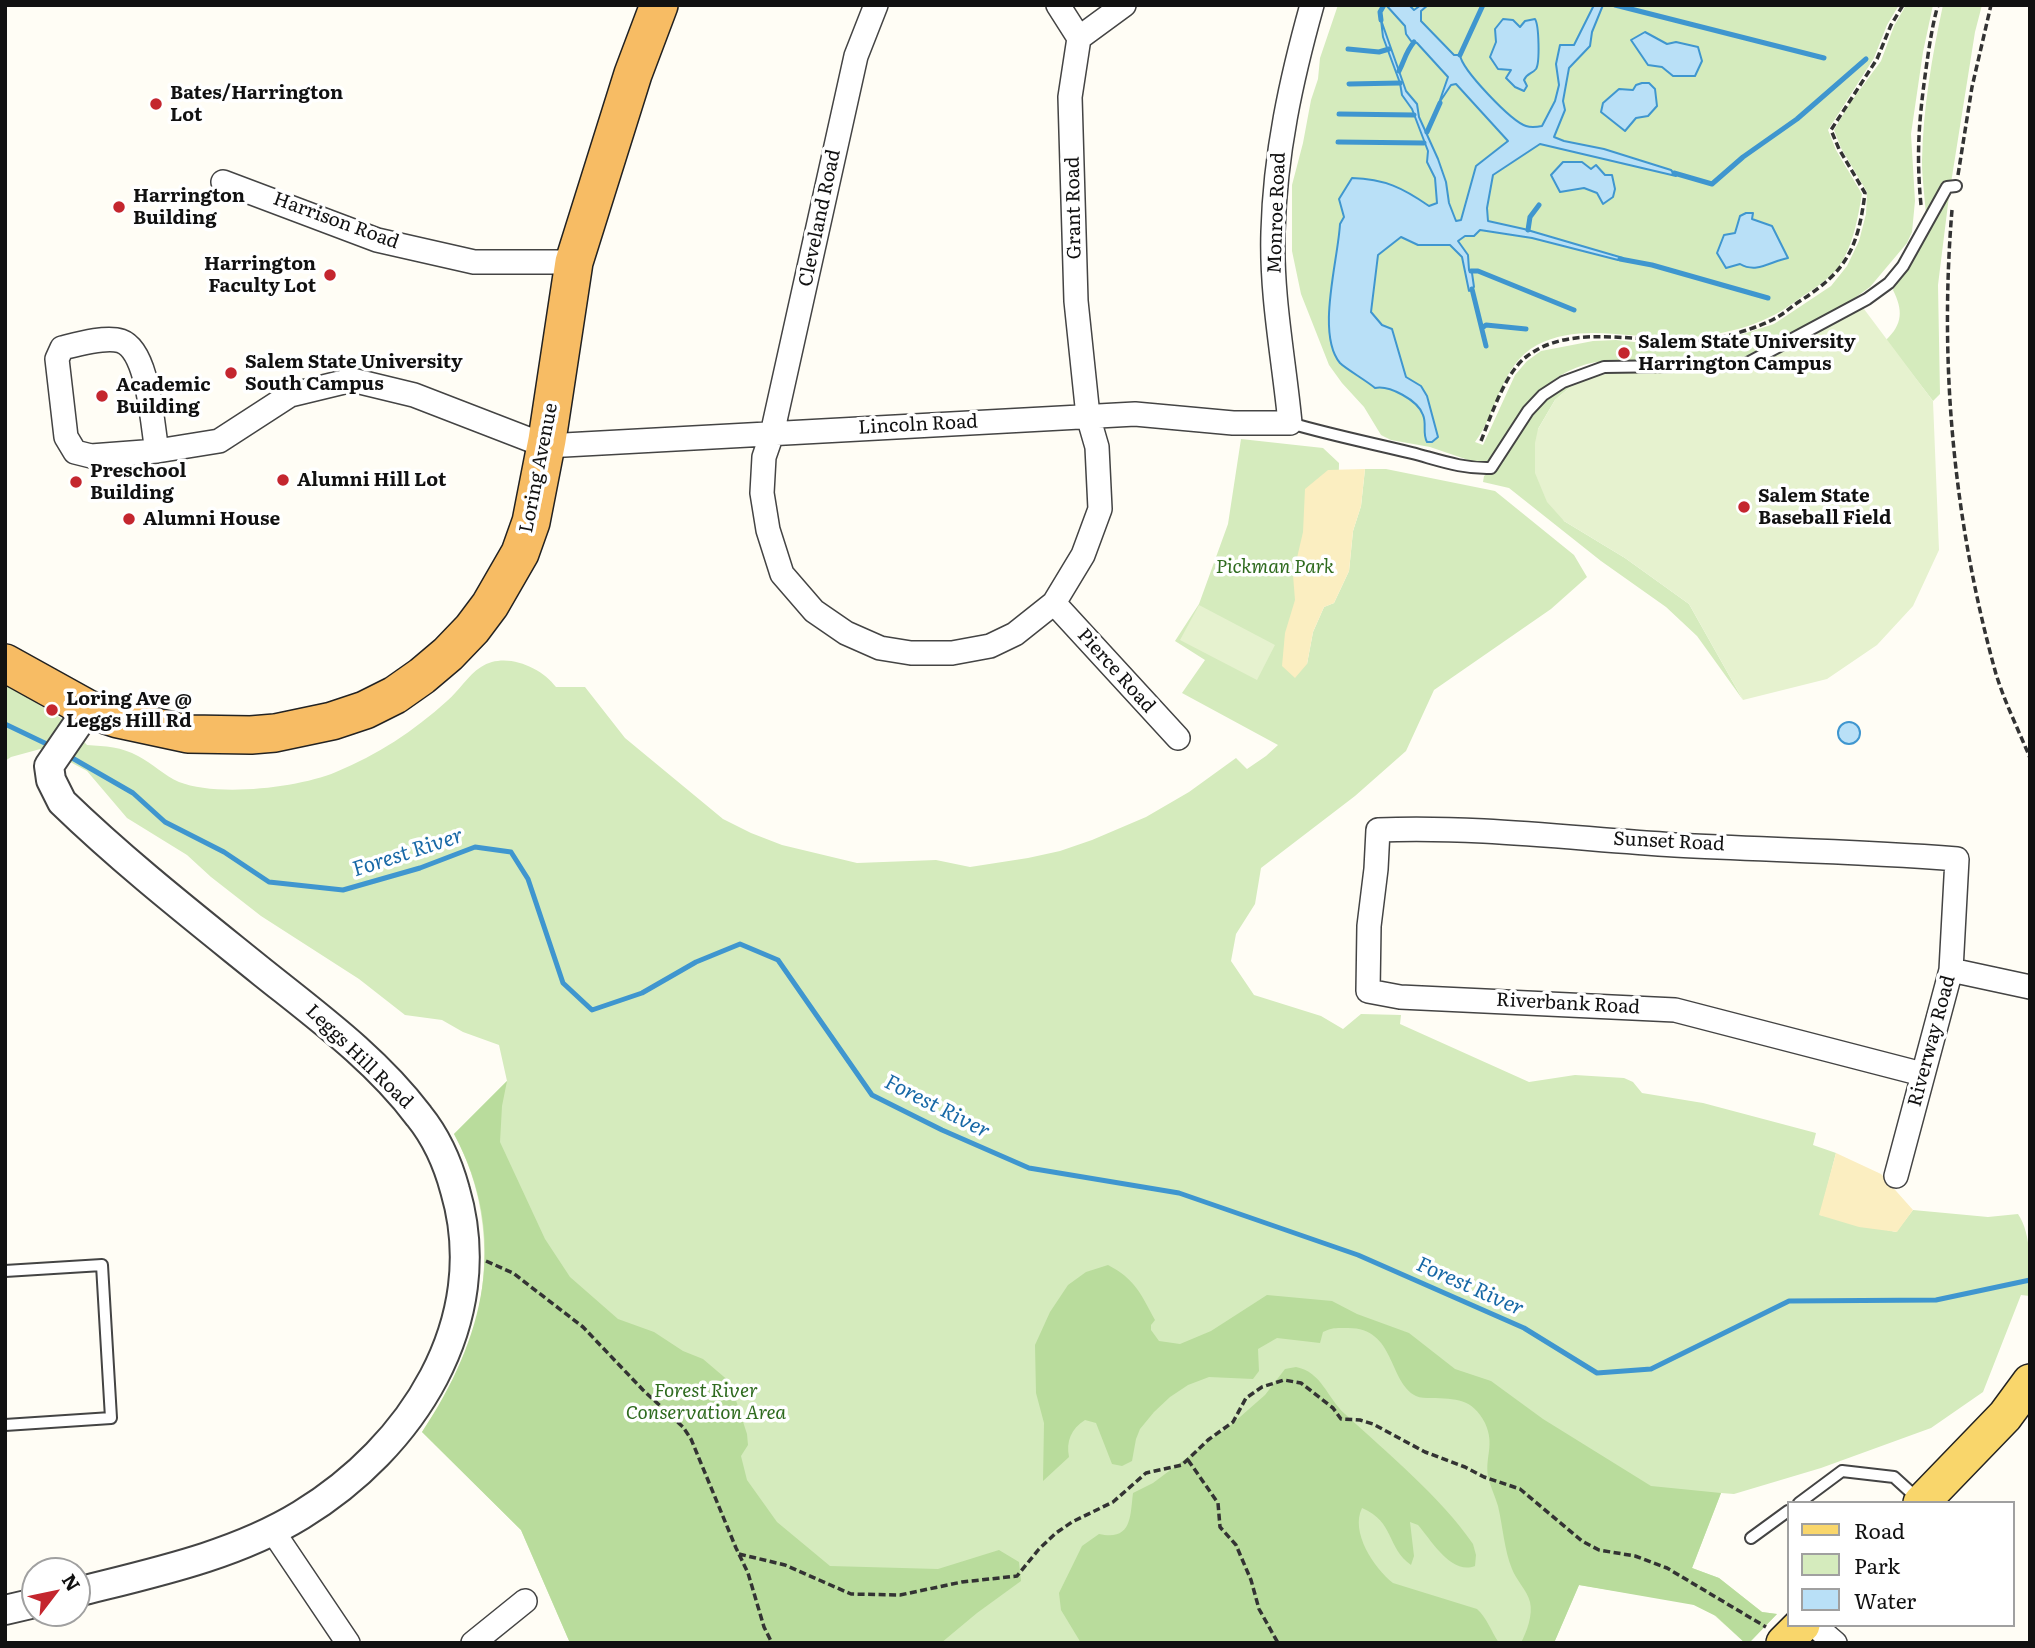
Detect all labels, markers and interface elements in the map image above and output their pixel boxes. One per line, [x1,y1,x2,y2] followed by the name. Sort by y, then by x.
[170,82,343,126] place label: Bates/Harrington Lot
[148,96,164,112] marker: Bates/Harrington Lot
[794,147,846,289] street label: Cleveland Road
[1263,152,1291,274] street label: Monroe Road
[1062,156,1086,260] street label: Grant Road
[133,185,245,229] place label: Harrington Building
[270,188,402,254] street label: Harrison Road
[111,199,127,215] marker: Harrington Building
[204,253,316,297] place label: Harrington Faculty Lot
[322,267,338,283] marker: Harrington Faculty Lot
[1638,331,1856,375] place label: Salem State University Harrington Campus
[1616,345,1632,361] marker: Salem State University Harrington Campus
[245,351,463,395] place label: Salem State University South Campus
[223,365,239,381] marker: Salem State University South Campus
[116,374,211,418] place label: Academic Building
[94,388,110,404] marker: Academic Building
[515,401,563,535] street label: Loring Avenue
[858,410,978,440] street label: Lincoln Road
[90,460,186,504] place label: Preschool Building
[297,469,446,491] place label: Alumni Hill Lot
[275,472,291,488] marker: Alumni Hill Lot
[68,474,84,490] marker: Preschool Building
[1758,485,1892,529] place label: Salem State Baseball Field
[1736,499,1752,515] marker: Salem State Baseball Field
[143,508,280,530] place label: Alumni House
[121,511,137,527] marker: Alumni House
[1216,556,1334,578] park label: Pickman Park
[1072,624,1160,718] street label: Pierce Road
[66,688,192,732] place label: Loring Ave @ Leggs Hill Rd
[44,702,60,718] marker: Loring Ave @ Leggs Hill Rd
[349,823,467,883] water label: Forest River
[1613,828,1725,856] street label: Sunset Road
[1903,973,1961,1109] street label: Riverway Road
[1495,989,1641,1019] street label: Riverbank Road
[301,1000,417,1114] street label: Leggs Hill Road
[880,1070,994,1144] water label: Forest River
[1412,1252,1528,1322] water label: Forest River
[626,1380,786,1424] park label: Forest River Conservation Area
[1786,1501,2014,1627] legend
[1854,1514,1905,1545] text: Road
[1854,1549,1900,1580] text: Park
[21,1557,91,1627] north arrow
[56,1568,88,1596] text: N
[1854,1584,1916,1615] text: Water

